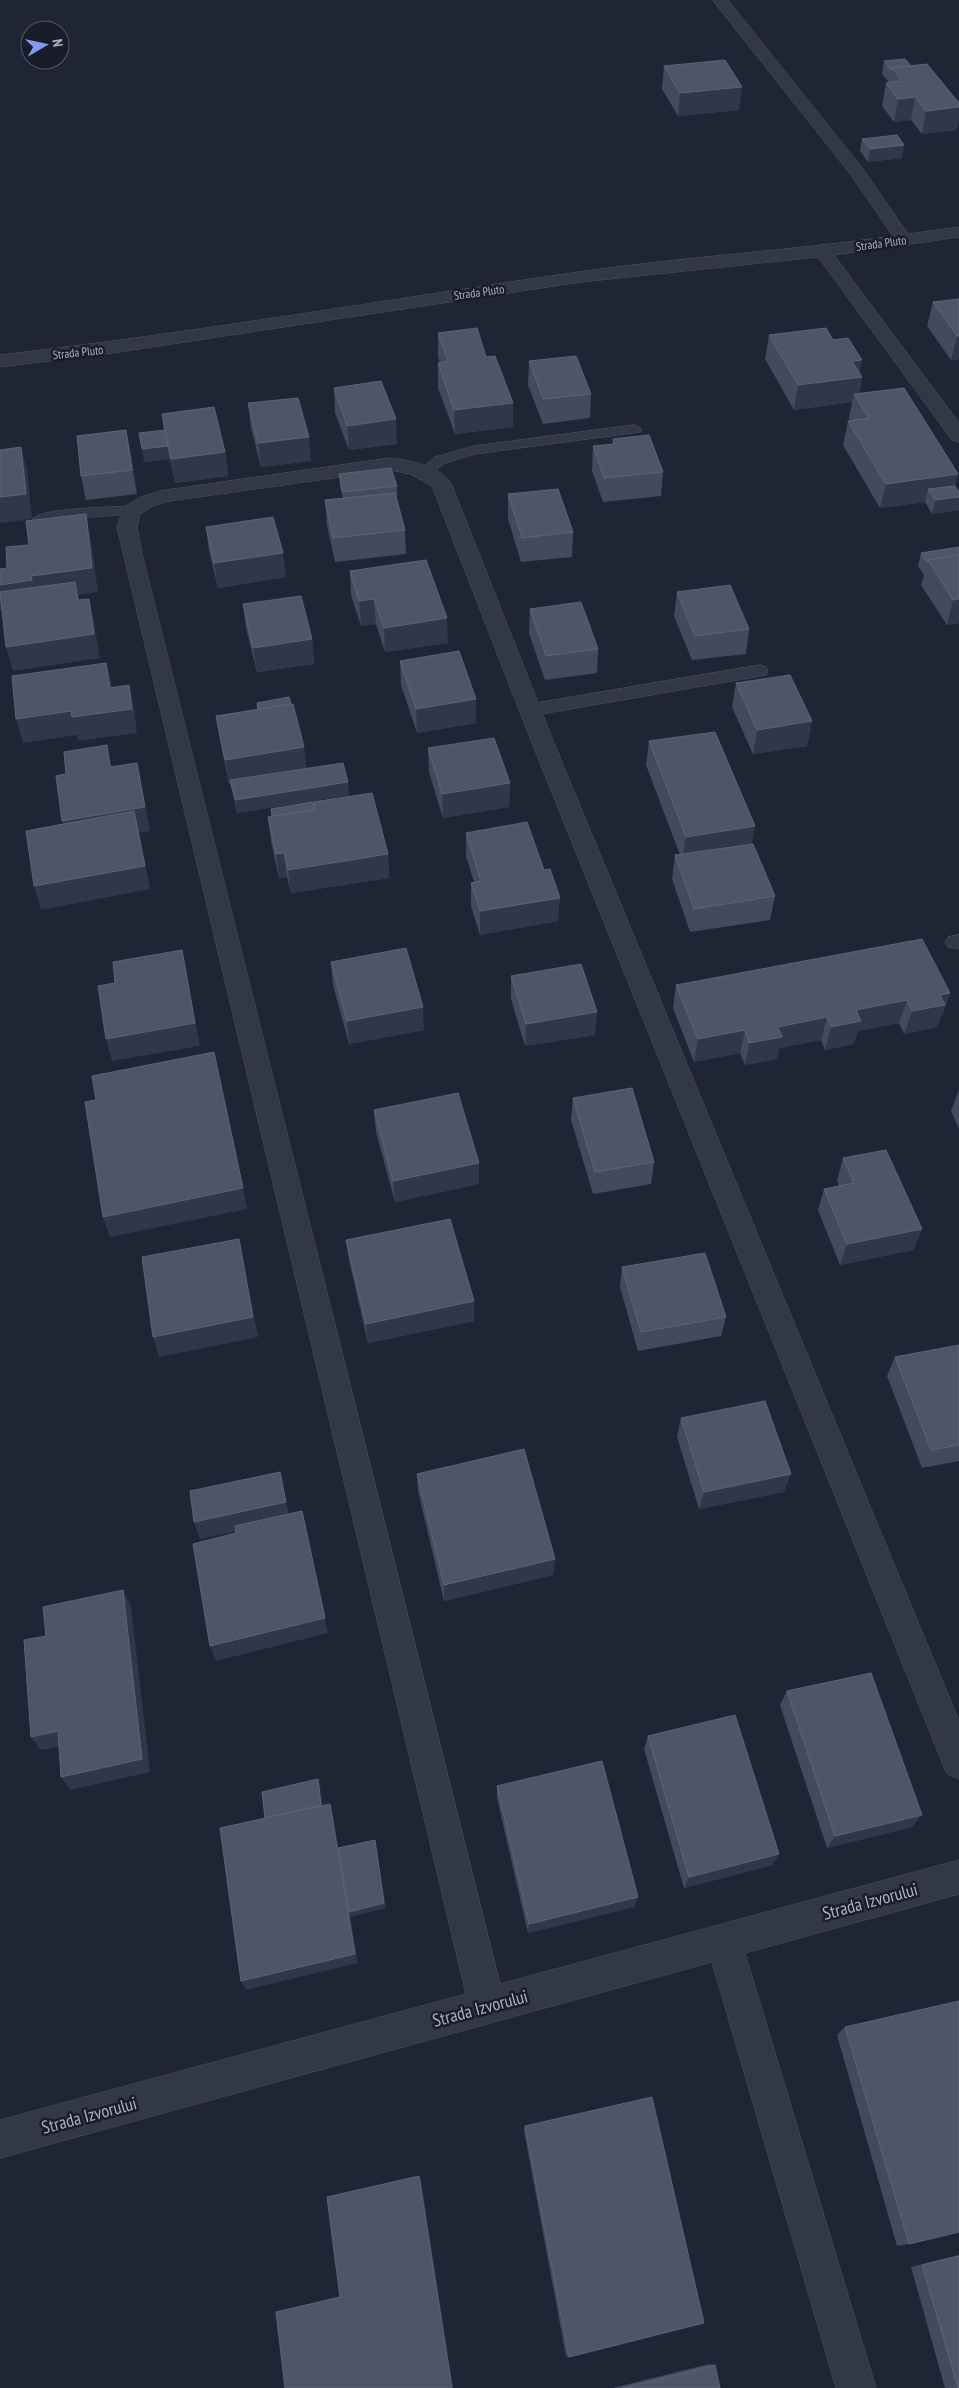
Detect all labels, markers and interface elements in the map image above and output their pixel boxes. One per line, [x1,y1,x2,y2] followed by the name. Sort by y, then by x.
[20,20,70,70] north arrow
[48,38,67,48] text: N
[855,232,907,254] street label: Strada Pluto
[453,281,505,303] street label: Strada Pluto
[52,342,104,362] street label: Strada Pluto
[820,1877,920,1925] street label: Strada Izvorului
[430,1984,530,2032] street label: Strada Izvorului
[39,2091,139,2139] street label: Strada Izvorului

